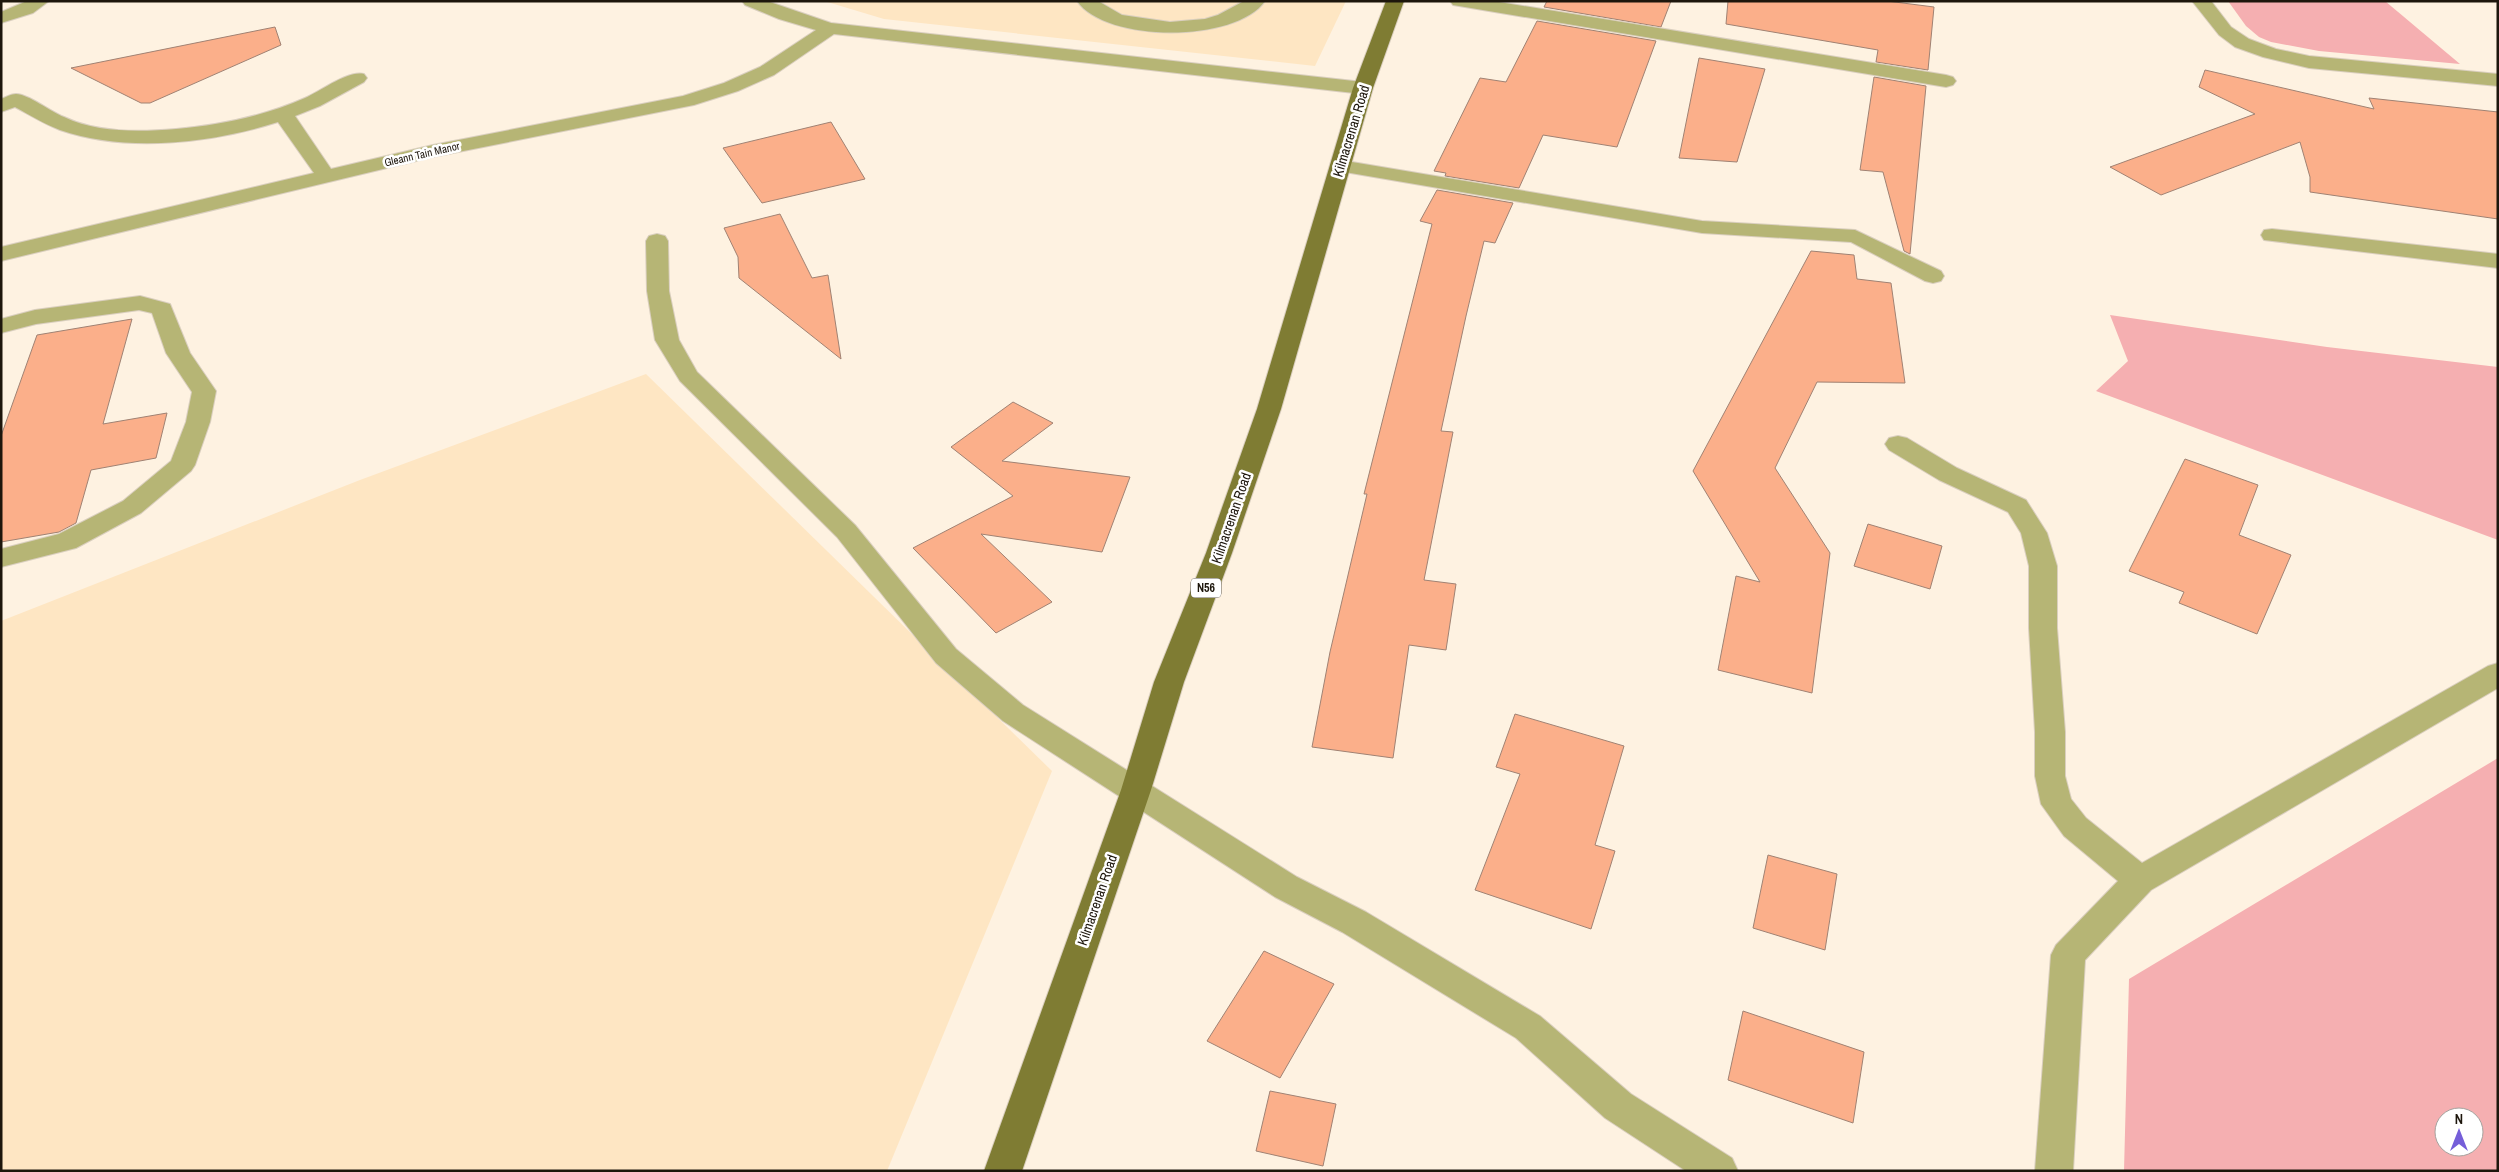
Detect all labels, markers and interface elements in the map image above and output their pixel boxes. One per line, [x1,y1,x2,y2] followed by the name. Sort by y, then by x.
[1328,83,1374,179] street label: Kilmacrenan Road
[383,139,461,169] street label: Gleann Tain Manor
[1207,470,1255,566] street label: Kilmacrenan Road
[1191,578,1221,598] road number: N56
[1073,852,1121,948] street label: Kilmacrenan Road
[2434,1107,2484,1157] north arrow
[2455,1110,2463,1128] text: N

